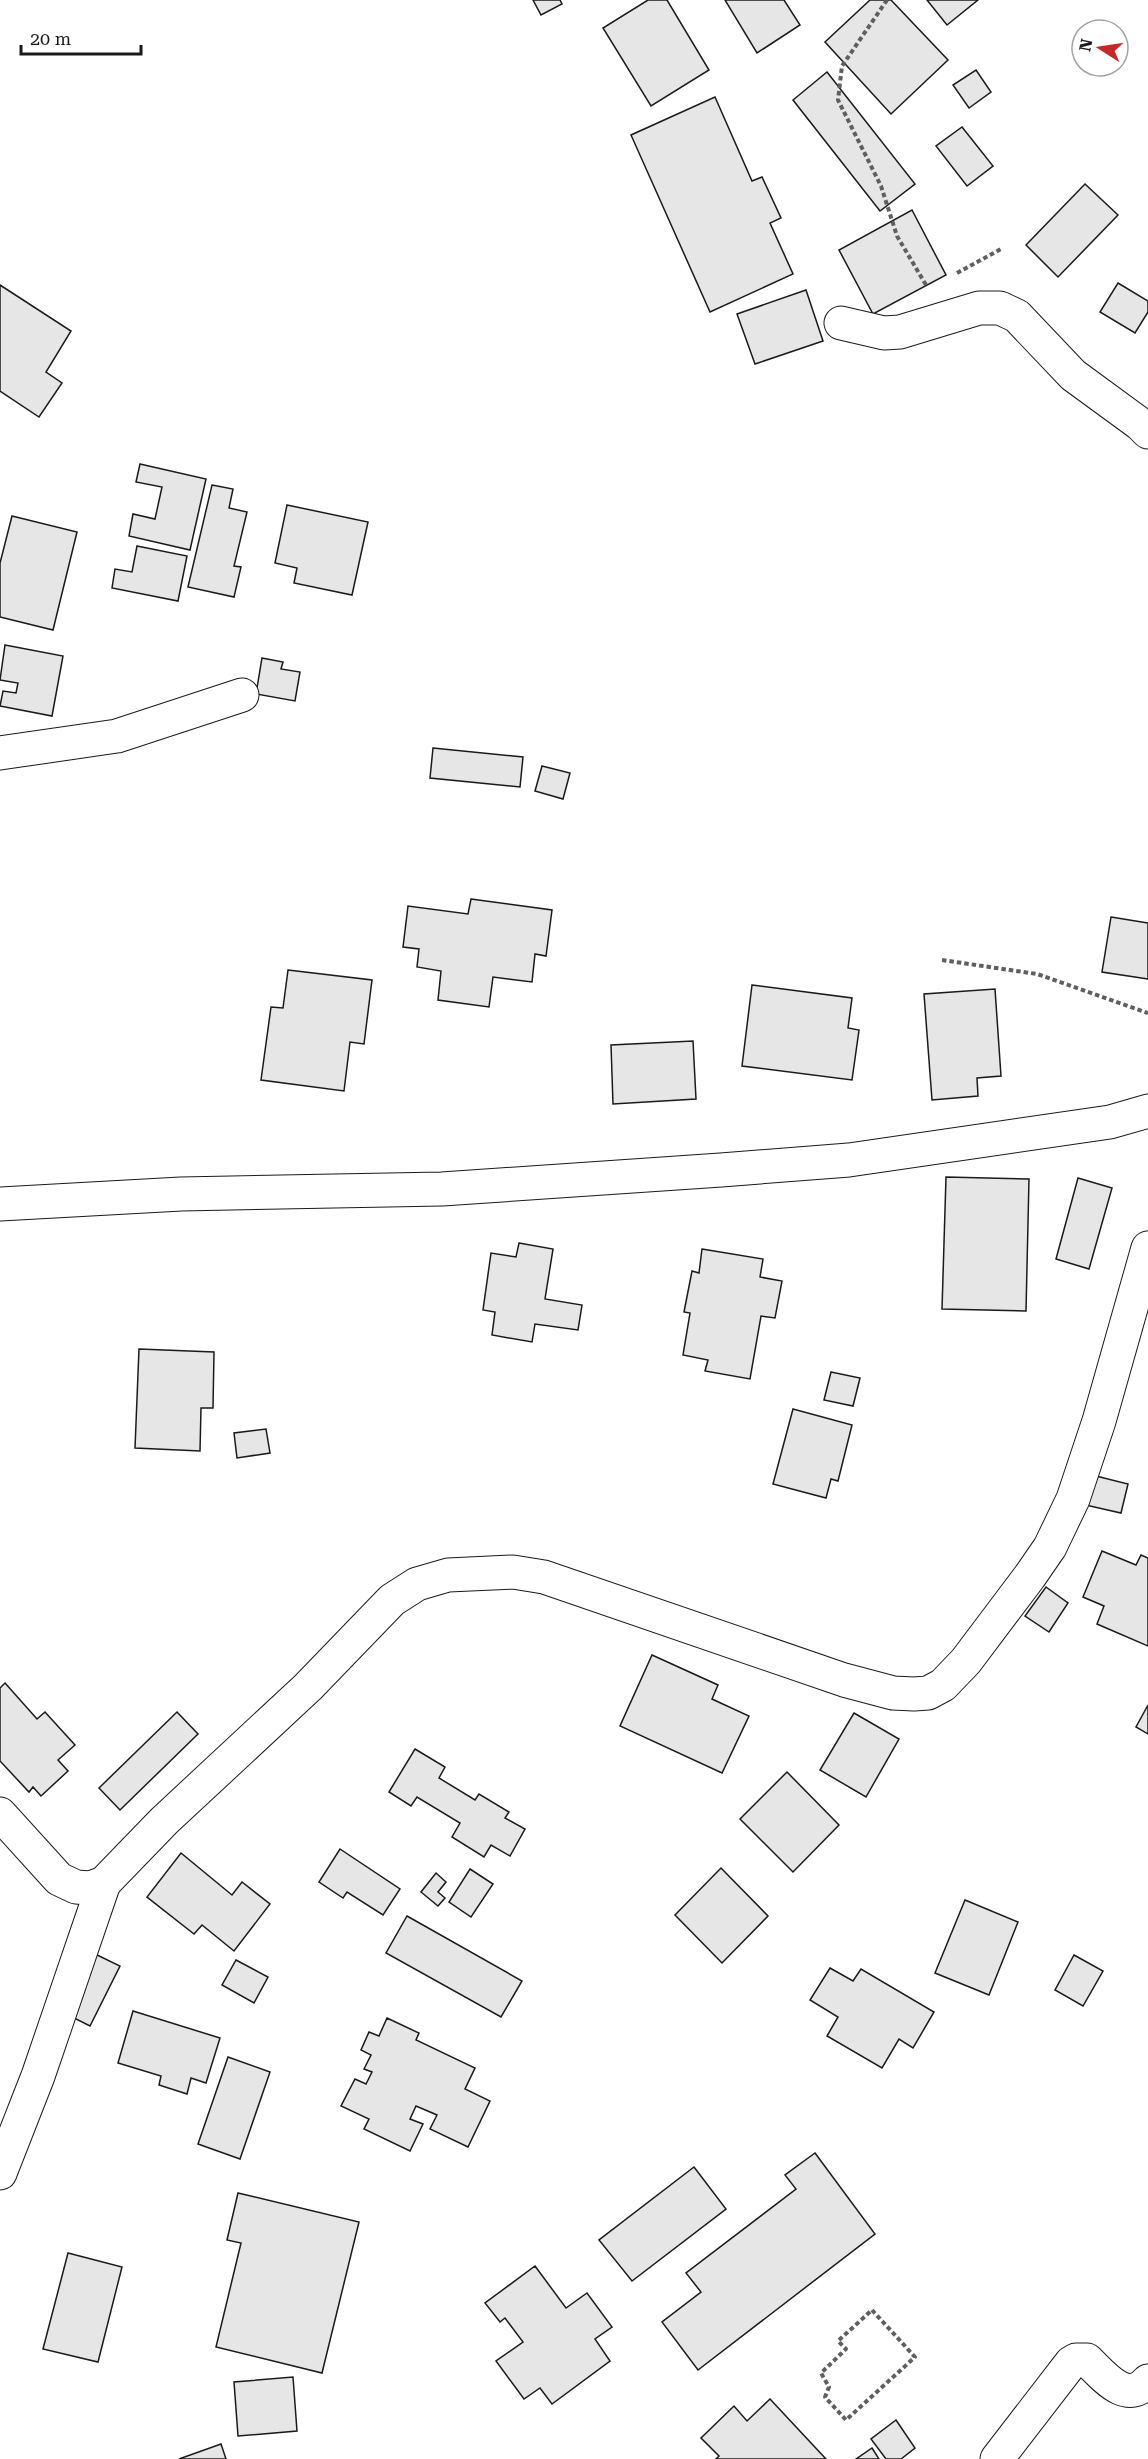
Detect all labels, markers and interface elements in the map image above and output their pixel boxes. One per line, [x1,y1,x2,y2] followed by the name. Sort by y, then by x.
[21,18,141,56] scale bar
[1070,18,1130,78] north arrow
[30,28,71,49] text: 20 m
[1075,37,1096,53] text: N

